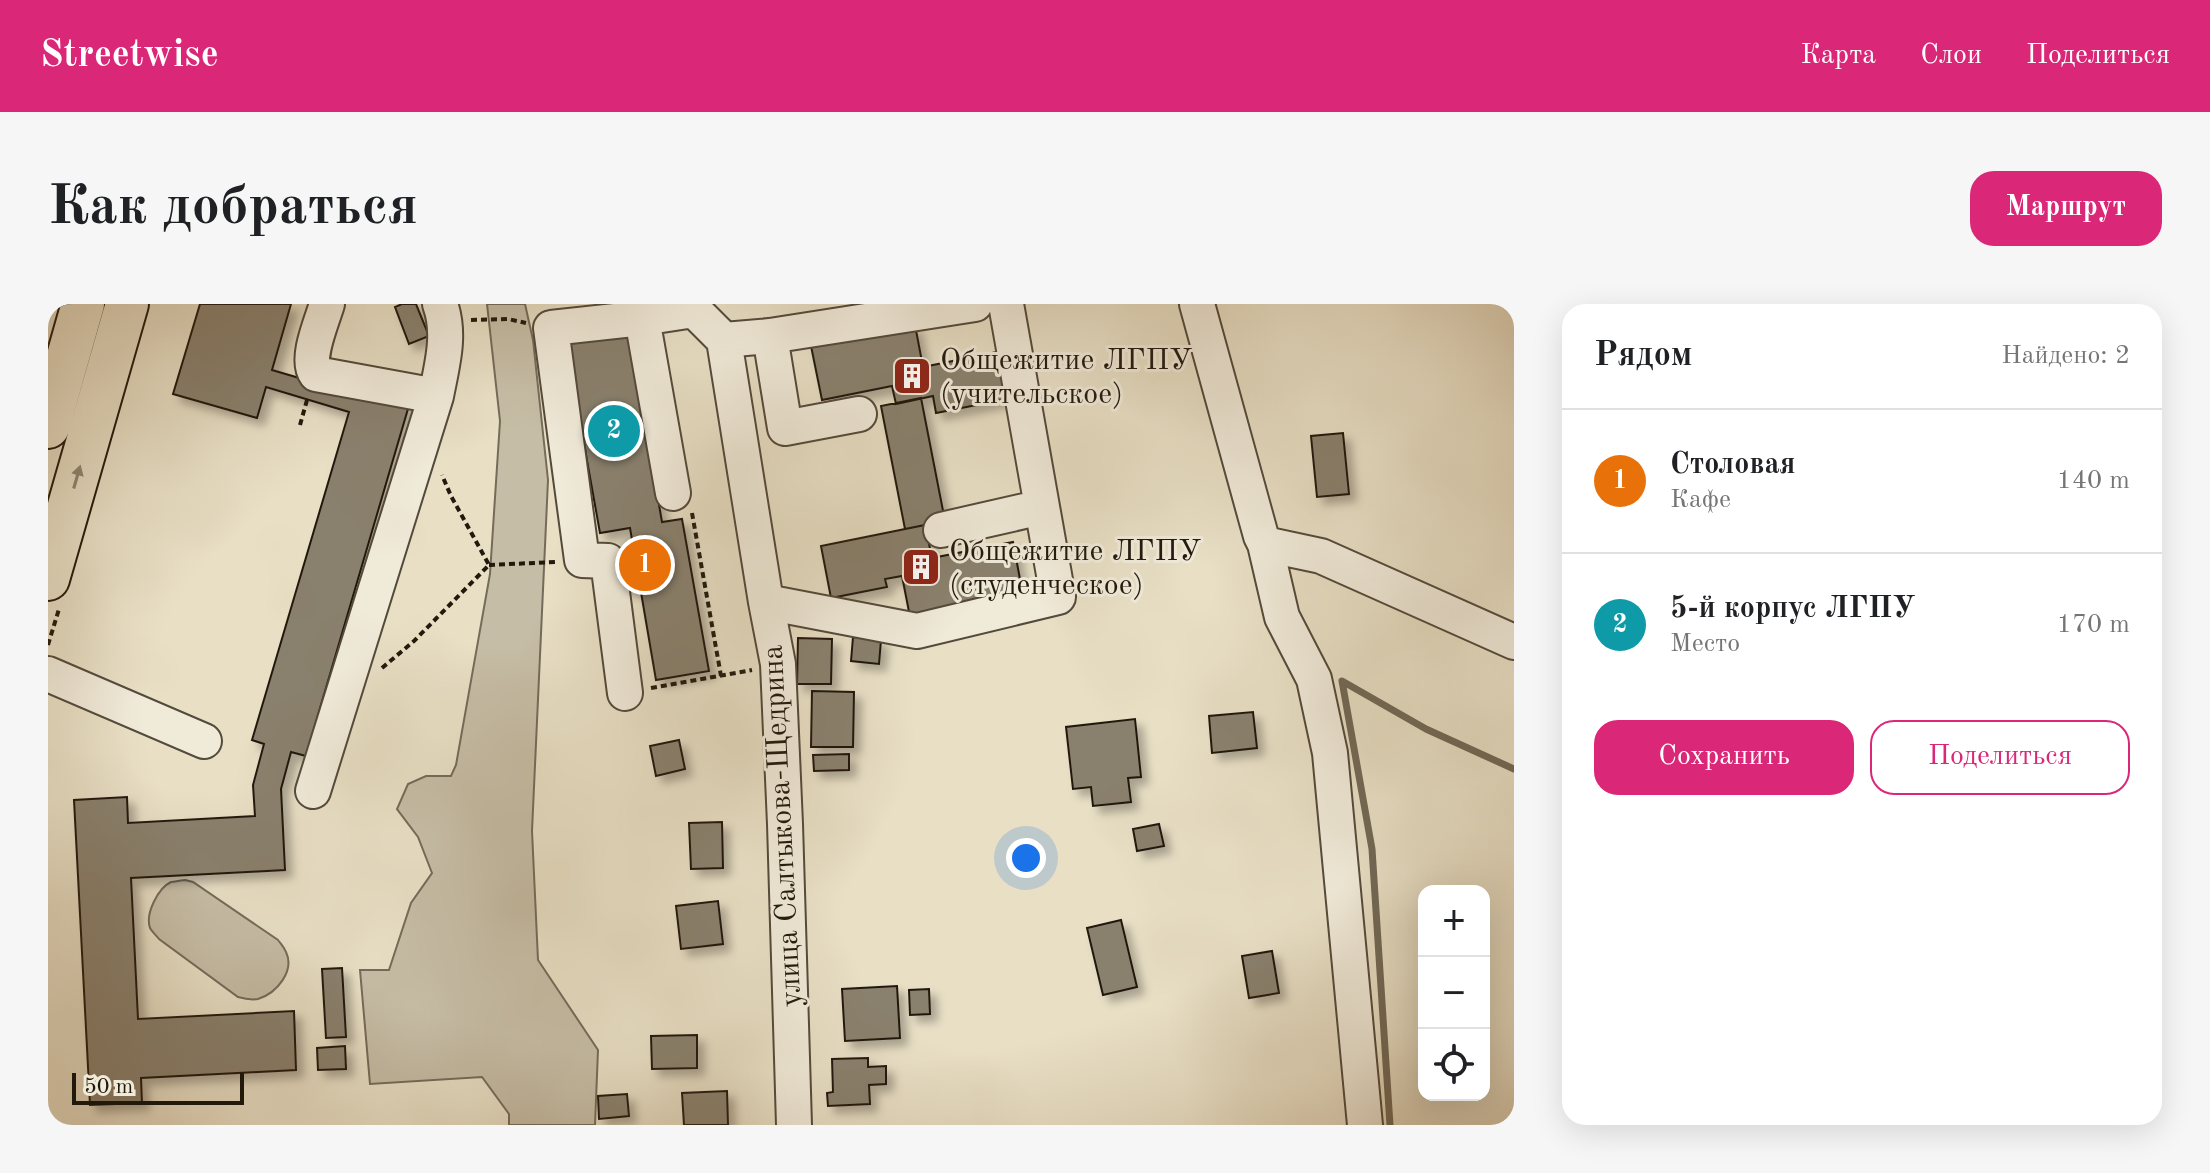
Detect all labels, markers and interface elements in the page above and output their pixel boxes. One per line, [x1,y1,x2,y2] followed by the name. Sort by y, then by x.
[40,37,219,75] text: Streetwise
[1800,42,1876,70] text: Карта
[1920,42,1982,70] text: Слои
[2026,42,2170,70] text: Поделиться
[1970,171,2162,246] button: Маршрут
[48,180,418,236] text: Как добраться
[1594,339,1693,373] text: Рядом
[2001,343,2130,369] text: Найдено: 2
[940,346,1192,410] place label: Общежитие ЛГПУ (учительское)
[891,355,933,397] building icon: Общежитие ЛГПУ (учительское)
[588,401,640,461] pin: 2
[1670,450,1796,480] text: Столовая
[71,465,84,489] one-way arrow
[1612,468,1628,494] text: 1
[2057,468,2130,494] text: 140 m
[1670,487,1731,513] text: Кафе
[619,535,671,595] pin: 1
[949,537,1201,601] place label: Общежитие ЛГПУ (студенческое)
[900,546,942,588] building icon: Общежитие ЛГПУ (студенческое)
[1670,594,1915,624] text: 5-й корпус ЛГПУ
[1612,612,1628,638] text: 2
[2057,612,2130,638] text: 170 m
[1670,631,1740,657] text: Место
[759,644,807,1008] street label: улица Салтыкова-Щедрина
[1594,720,1854,795] button: Сохранить
[1870,720,2130,795] button: Поделиться
[1006,838,1046,878] your location
[1418,885,1490,1101] map controls
[1418,885,1490,957] button: +
[1418,957,1490,1029] button: −
[1418,1029,1490,1101] button: locate
[72,1069,244,1105] scale bar
[84,1076,133,1098] text: 50 m

